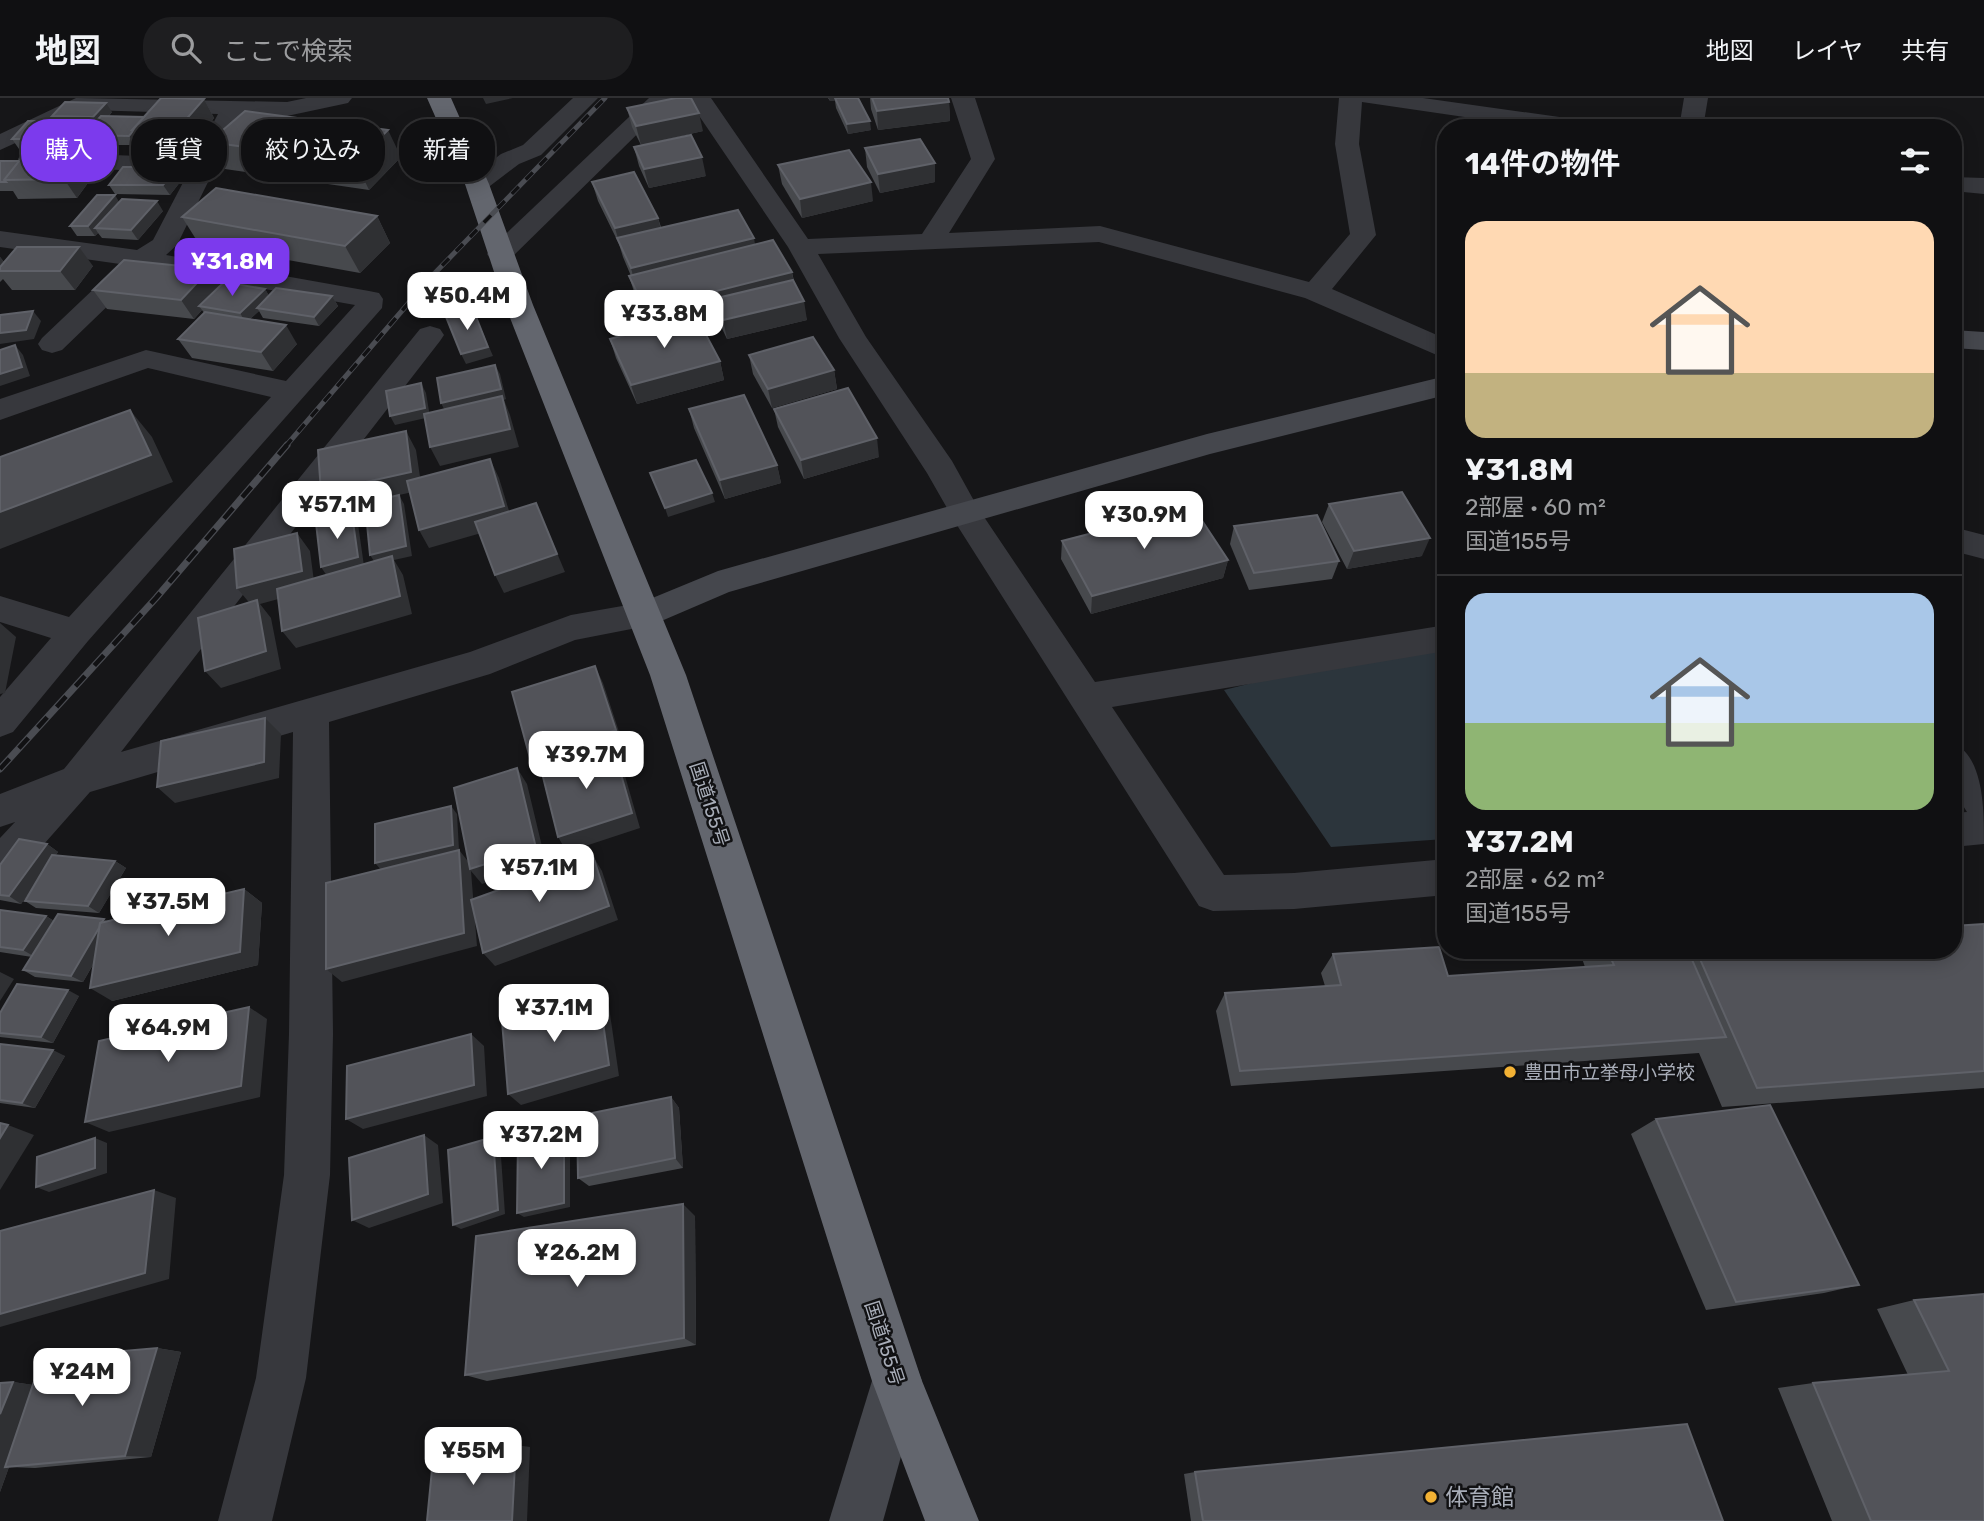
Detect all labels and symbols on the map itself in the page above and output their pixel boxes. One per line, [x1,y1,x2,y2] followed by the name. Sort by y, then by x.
[175,238,289,298] pin: ¥31.8M
[410,272,524,332] pin: ¥50.4M
[607,290,721,350] pin: ¥33.8M
[280,482,394,541] pin: ¥57.1M
[1087,491,1201,551] pin: ¥30.9M
[529,732,643,791] pin: ¥39.7M
[685,759,734,849] street label: 国道155号
[482,844,596,904] pin: ¥57.1M
[111,878,225,938] pin: ¥37.5M
[497,984,611,1044] pin: ¥37.1M
[111,1004,225,1064] pin: ¥64.9M
[1524,1061,1695,1084] place label: 豊田市立挙母小学校
[1502,1064,1518,1080] marker: 豊田市立挙母小学校
[484,1112,598,1171] pin: ¥37.2M
[520,1230,634,1289] pin: ¥26.2M
[860,1298,909,1388] street label: 国道155号
[41,1348,123,1408] pin: ¥24M
[432,1428,514,1487] pin: ¥55M
[1445,1483,1514,1511] place label: 体育館
[1423,1489,1439,1505] marker: 体育館

